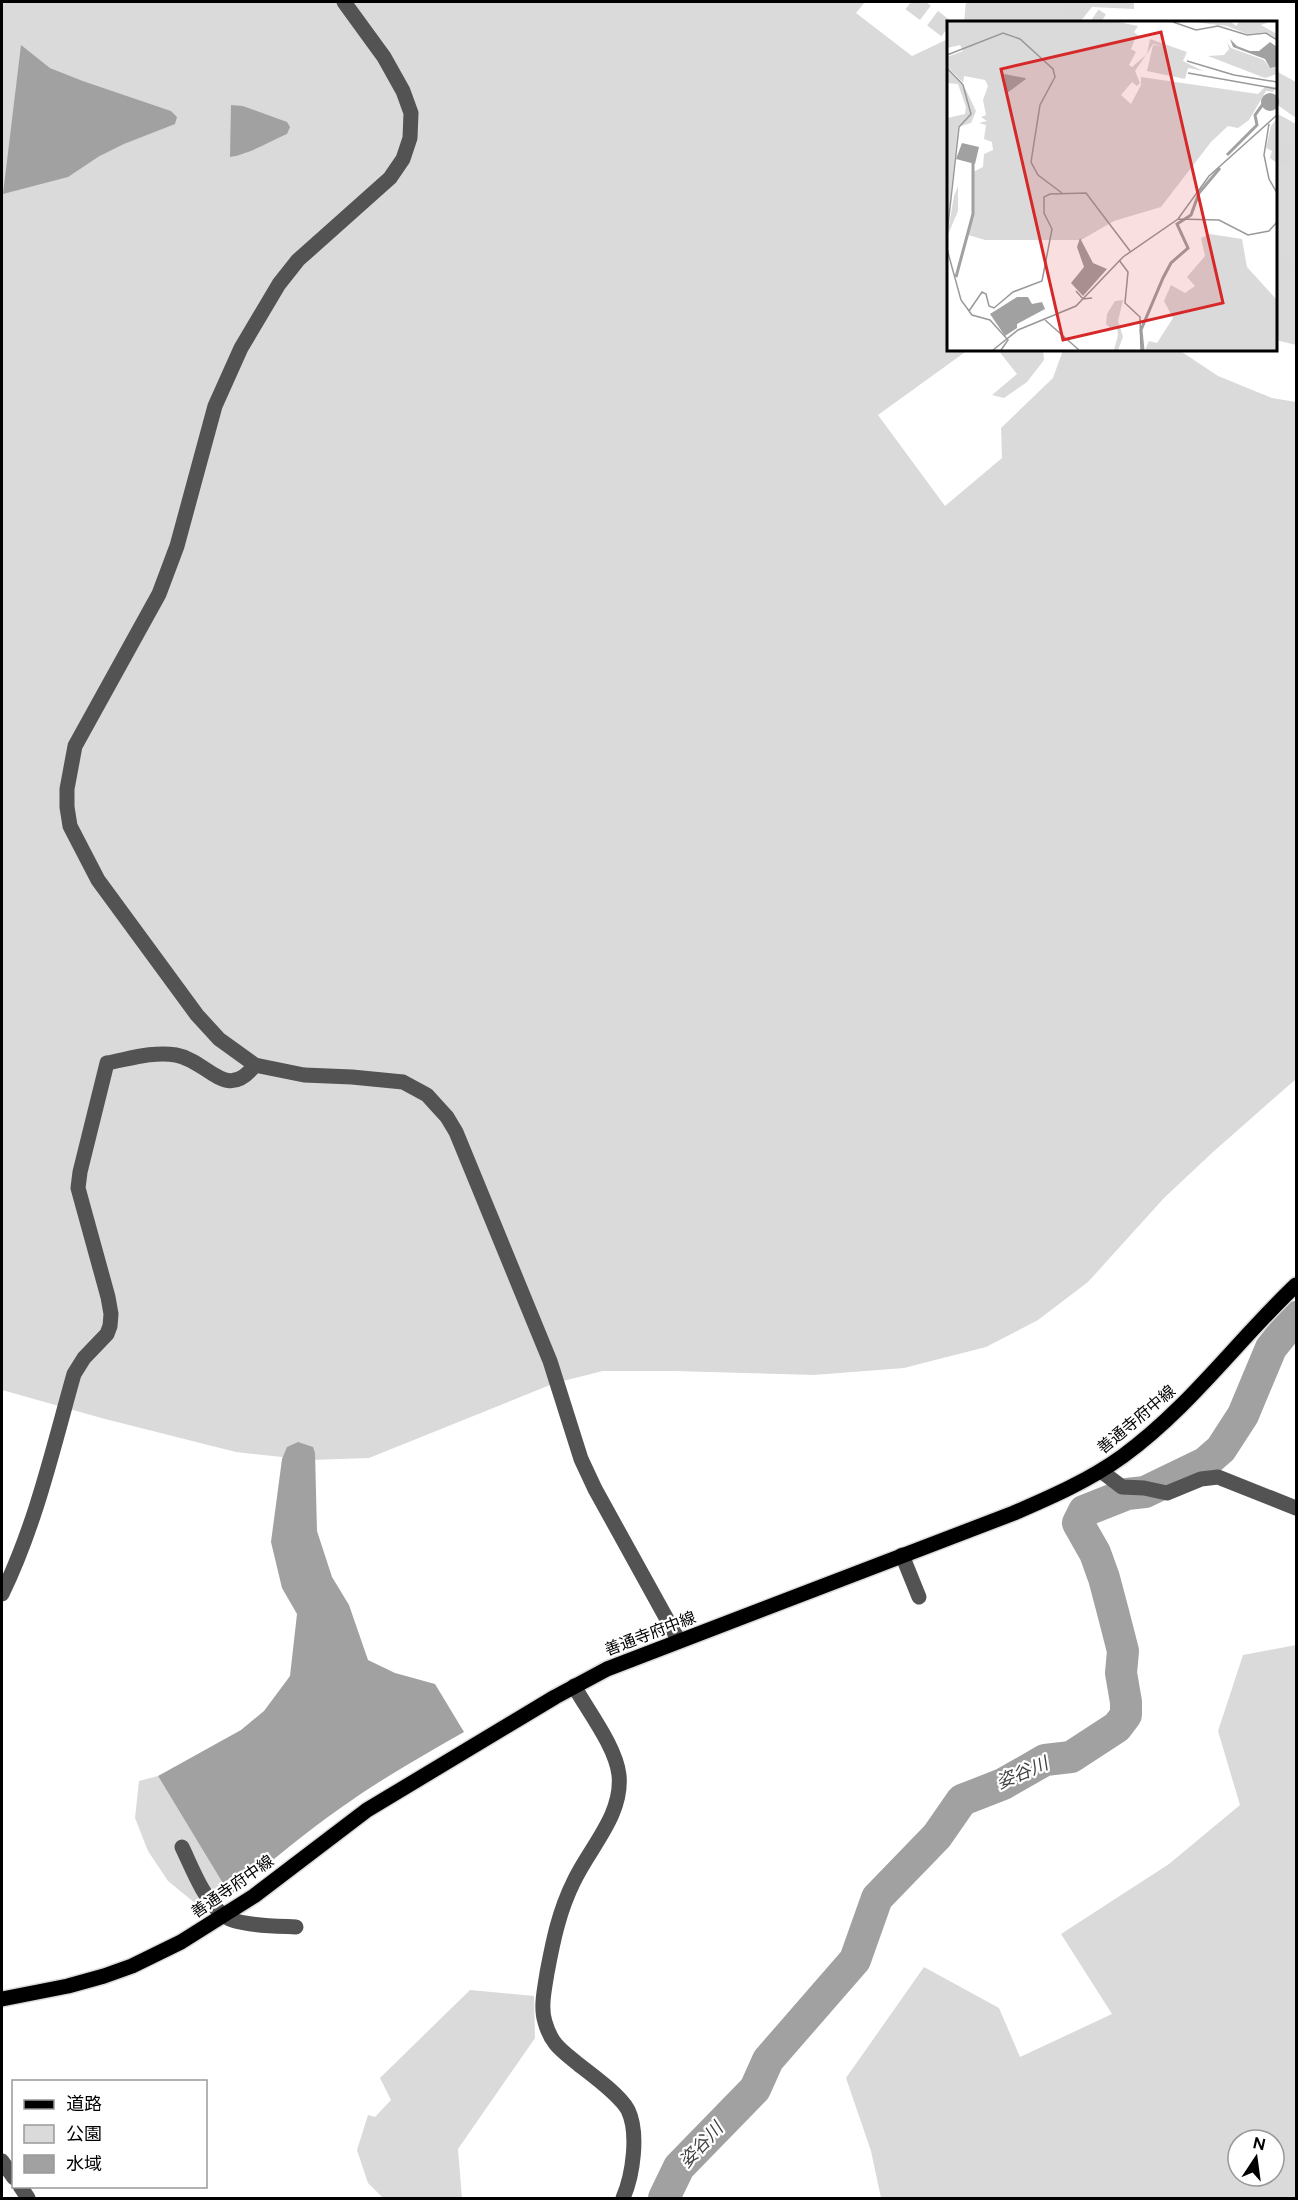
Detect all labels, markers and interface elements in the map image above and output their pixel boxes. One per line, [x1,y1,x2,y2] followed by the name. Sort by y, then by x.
[947,21,1277,351] inset map
[1093,1381,1179,1458] street label: 善通寺府中線
[602,1607,698,1660] street label: 善通寺府中線
[993,1752,1053,1794] water label: 姿谷川
[188,1851,277,1922] street label: 善通寺府中線
[12,2080,207,2188] legend
[66,2093,102,2115] text: 道路
[675,2116,729,2172] water label: 姿谷川
[66,2123,102,2145] text: 公園
[1226,2128,1286,2188] north arrow
[1251,2133,1267,2155] text: N
[66,2153,102,2175] text: 水域

